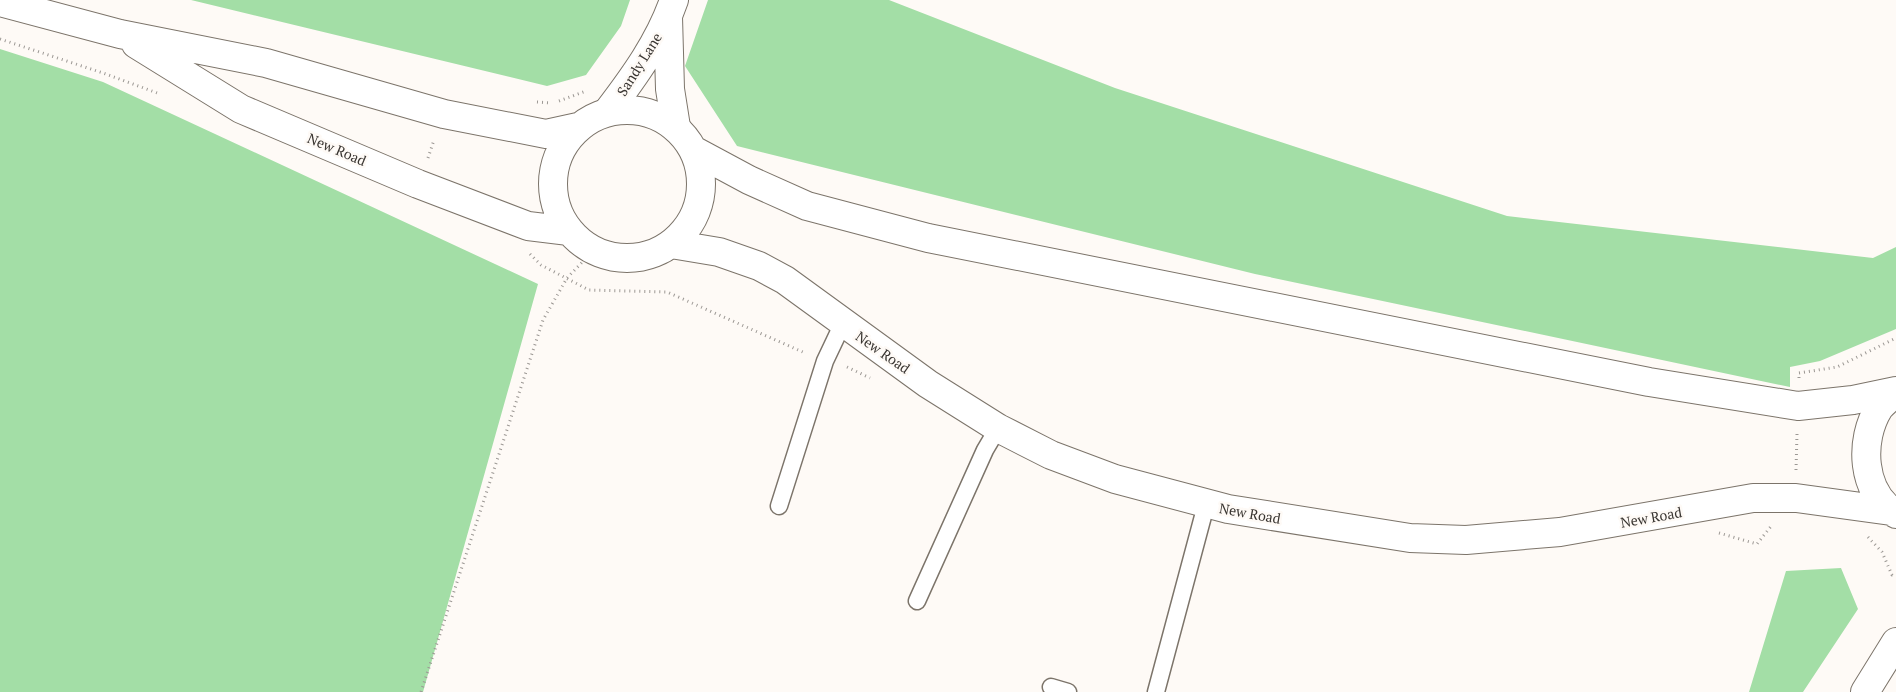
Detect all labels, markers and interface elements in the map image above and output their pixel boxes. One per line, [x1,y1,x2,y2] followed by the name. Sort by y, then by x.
[612,29,666,99] street label: Sandy Lane
[305,128,370,170] street label: New Road
[852,326,914,378] street label: New Road
[1218,498,1282,528] street label: New Road
[1619,502,1683,532] street label: New Road

